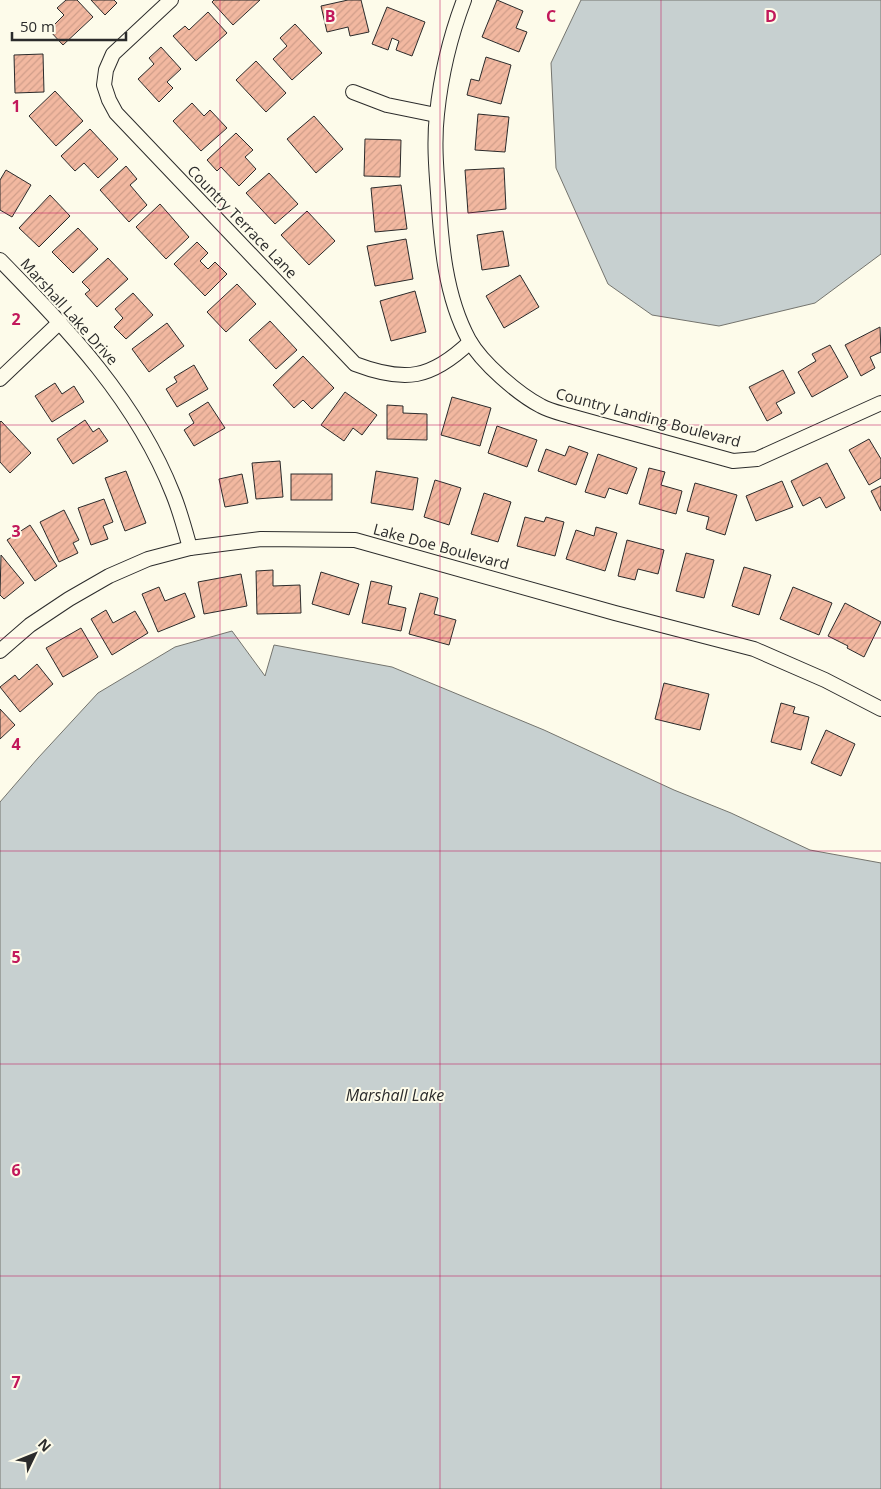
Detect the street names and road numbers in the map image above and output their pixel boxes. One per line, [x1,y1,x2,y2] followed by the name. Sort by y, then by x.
[183,160,302,282] street label: Country Terrace Lane
[16,254,123,369] street label: Marshall Lake Drive
[554,383,743,451] street label: Country Landing Boulevard
[371,518,511,574] street label: Lake Doe Boulevard

